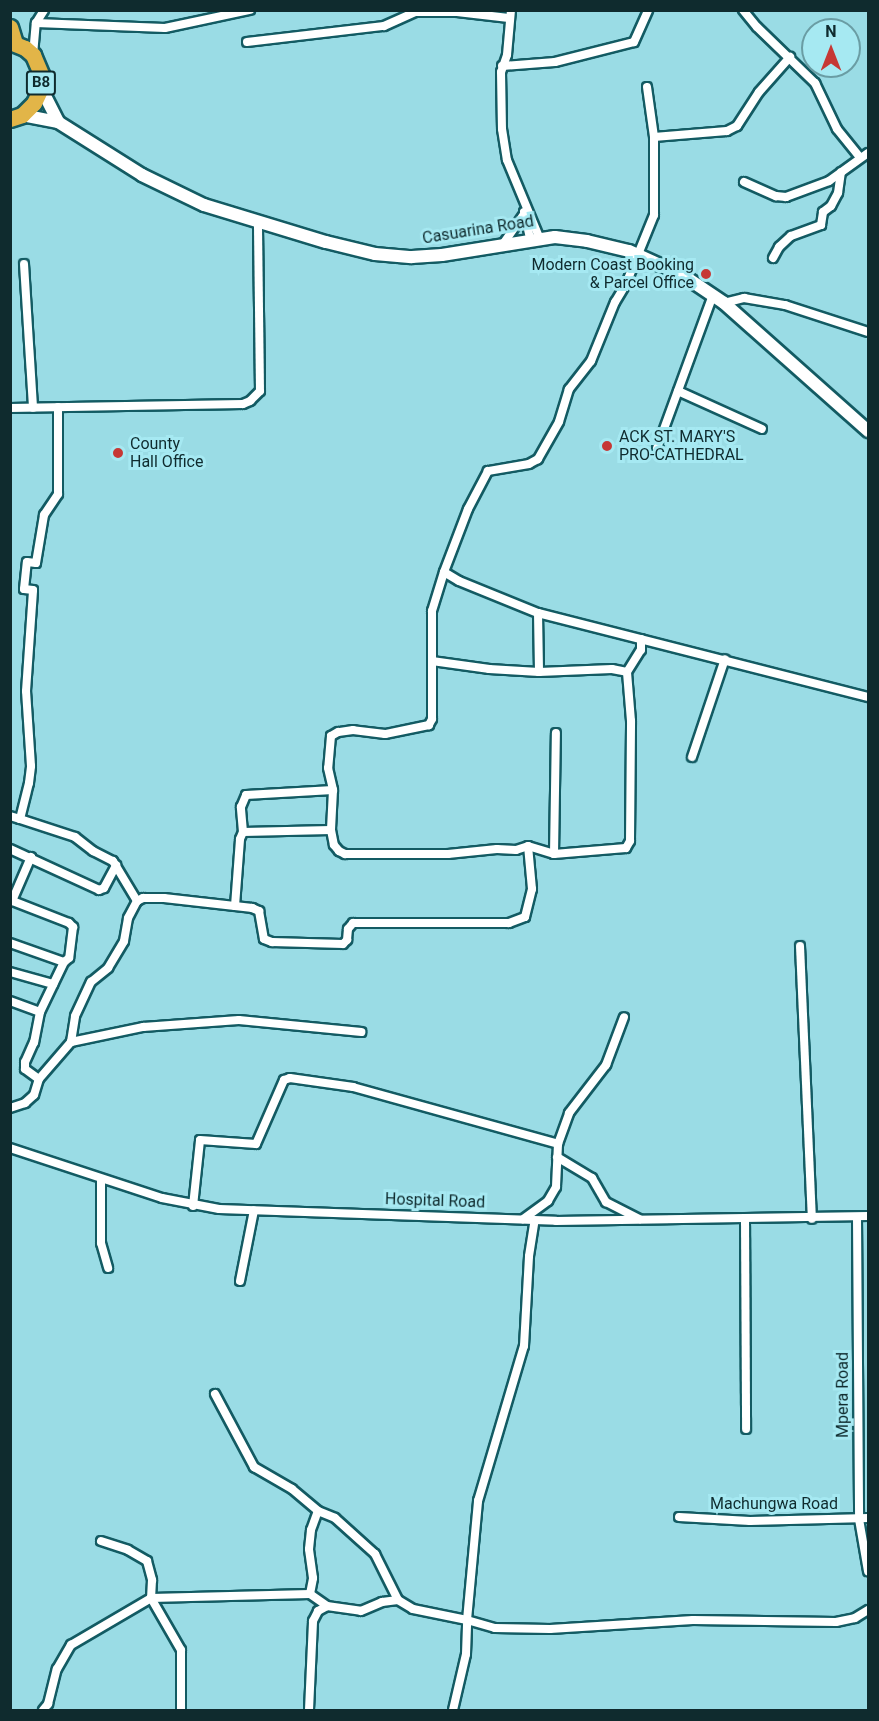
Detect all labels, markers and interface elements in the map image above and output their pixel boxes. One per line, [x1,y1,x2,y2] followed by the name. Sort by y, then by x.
[801,18,861,78] north arrow
[825,22,837,41] text: N
[24,71,57,95] road number: B8
[421,212,535,248] street label: Casuarina Road
[531,255,694,293] place label: Modern Coast Booking & Parcel Office
[699,267,713,281] marker: Modern Coast Booking & Parcel Office
[619,427,744,465] place label: ACK ST. MARY'S PRO-CATHEDRAL
[130,434,203,472] place label: County Hall Office
[600,439,614,453] marker: ACK ST. MARY'S PRO-CATHEDRAL
[111,446,125,460] marker: County Hall Office
[385,1190,485,1212] street label: Hospital Road
[833,1352,853,1438] street label: Mpera Road
[710,1494,838,1514] street label: Machungwa Road

